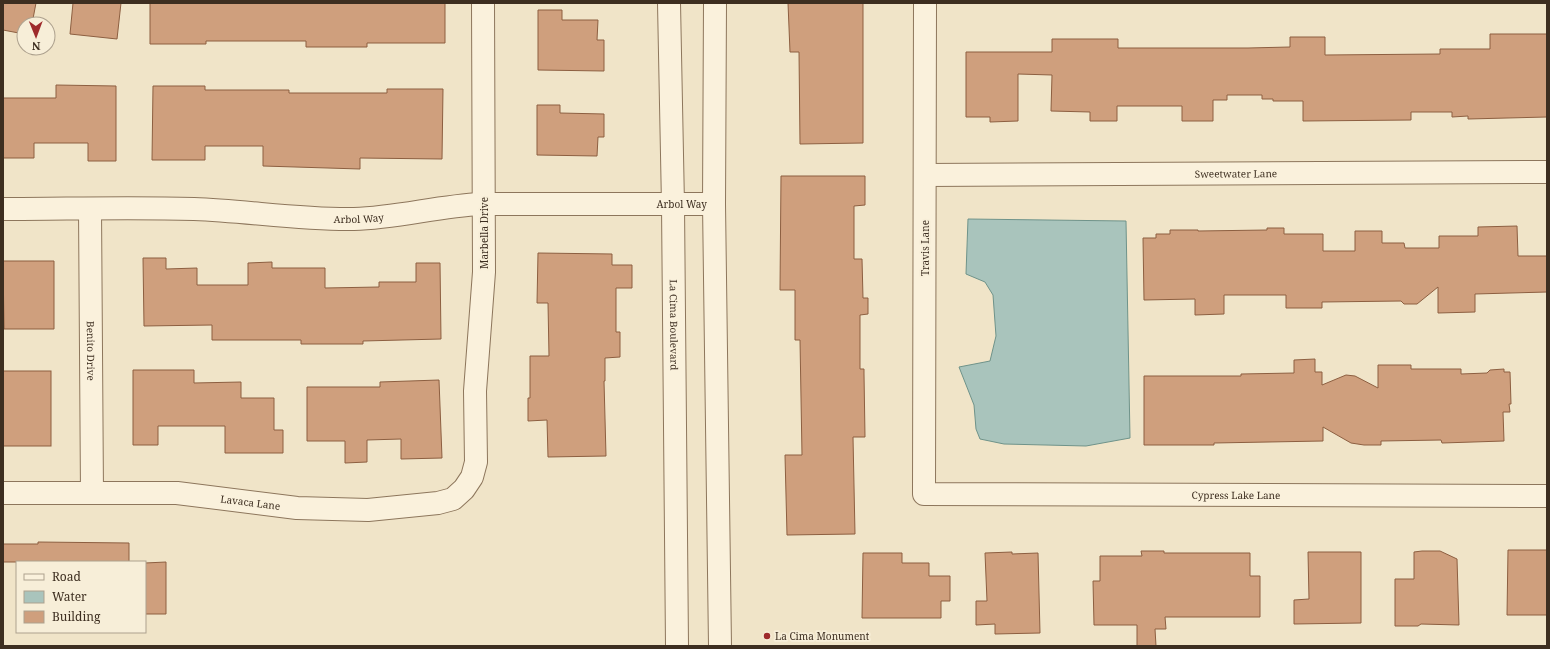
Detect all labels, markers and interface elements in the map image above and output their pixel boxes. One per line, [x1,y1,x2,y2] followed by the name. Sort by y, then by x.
[16,16,56,56] north arrow
[31,39,41,54] text: N
[1195,166,1277,181] street label: Sweetwater Lane
[477,197,491,269] street label: Marbella Drive
[657,197,707,211] street label: Arbol Way
[333,210,385,226] street label: Arbol Way
[918,220,932,276] street label: Travis Lane
[667,279,682,371] street label: La Cima Boulevard
[84,321,98,381] street label: Benito Drive
[1192,488,1280,502] street label: Cypress Lake Lane
[220,492,281,513] street label: Lavaca Lane
[16,561,146,633] legend
[52,568,82,585] text: Road
[52,588,87,605] text: Water
[52,608,101,625] text: Building
[775,629,870,643] place label: La Cima Monument
[762,631,772,641] marker: La Cima Monument

